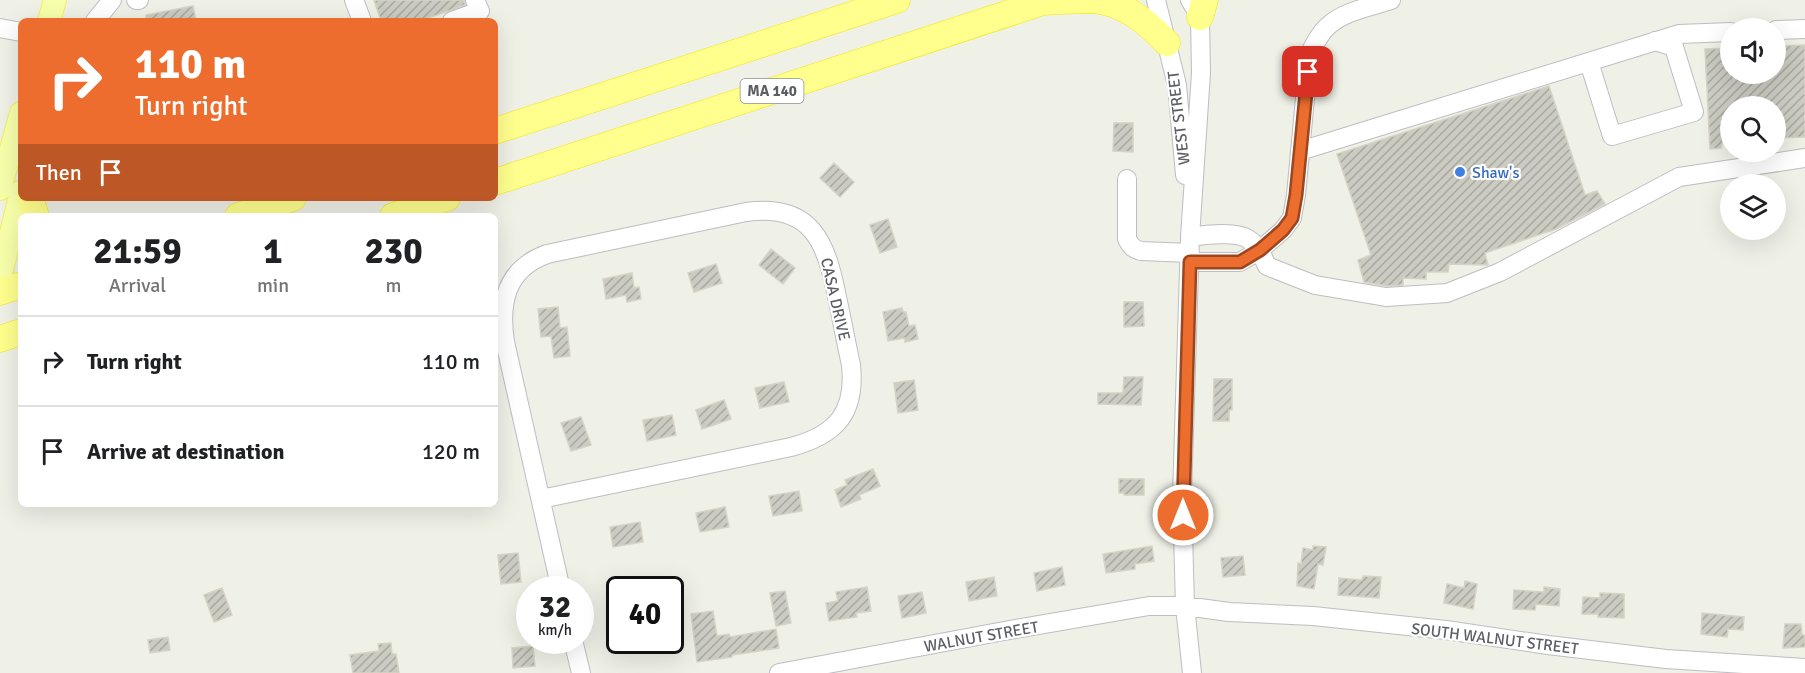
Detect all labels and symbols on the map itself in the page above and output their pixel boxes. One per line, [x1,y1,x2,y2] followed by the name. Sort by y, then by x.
[1282,46,1333,97] pin
[1163,70,1195,166] street label: WEST STREET
[740,79,804,103] road number: MA 140
[1472,163,1519,183] place label: Shaw's
[1453,165,1467,179] marker: Shaw's
[816,256,854,343] street label: CASA DRIVE
[1151,483,1215,547] position arrow
[606,576,684,654] speed limit sign: 40
[922,617,1040,657] street label: WALNUT STREET
[1410,619,1580,659] street label: SOUTH WALNUT STREET

